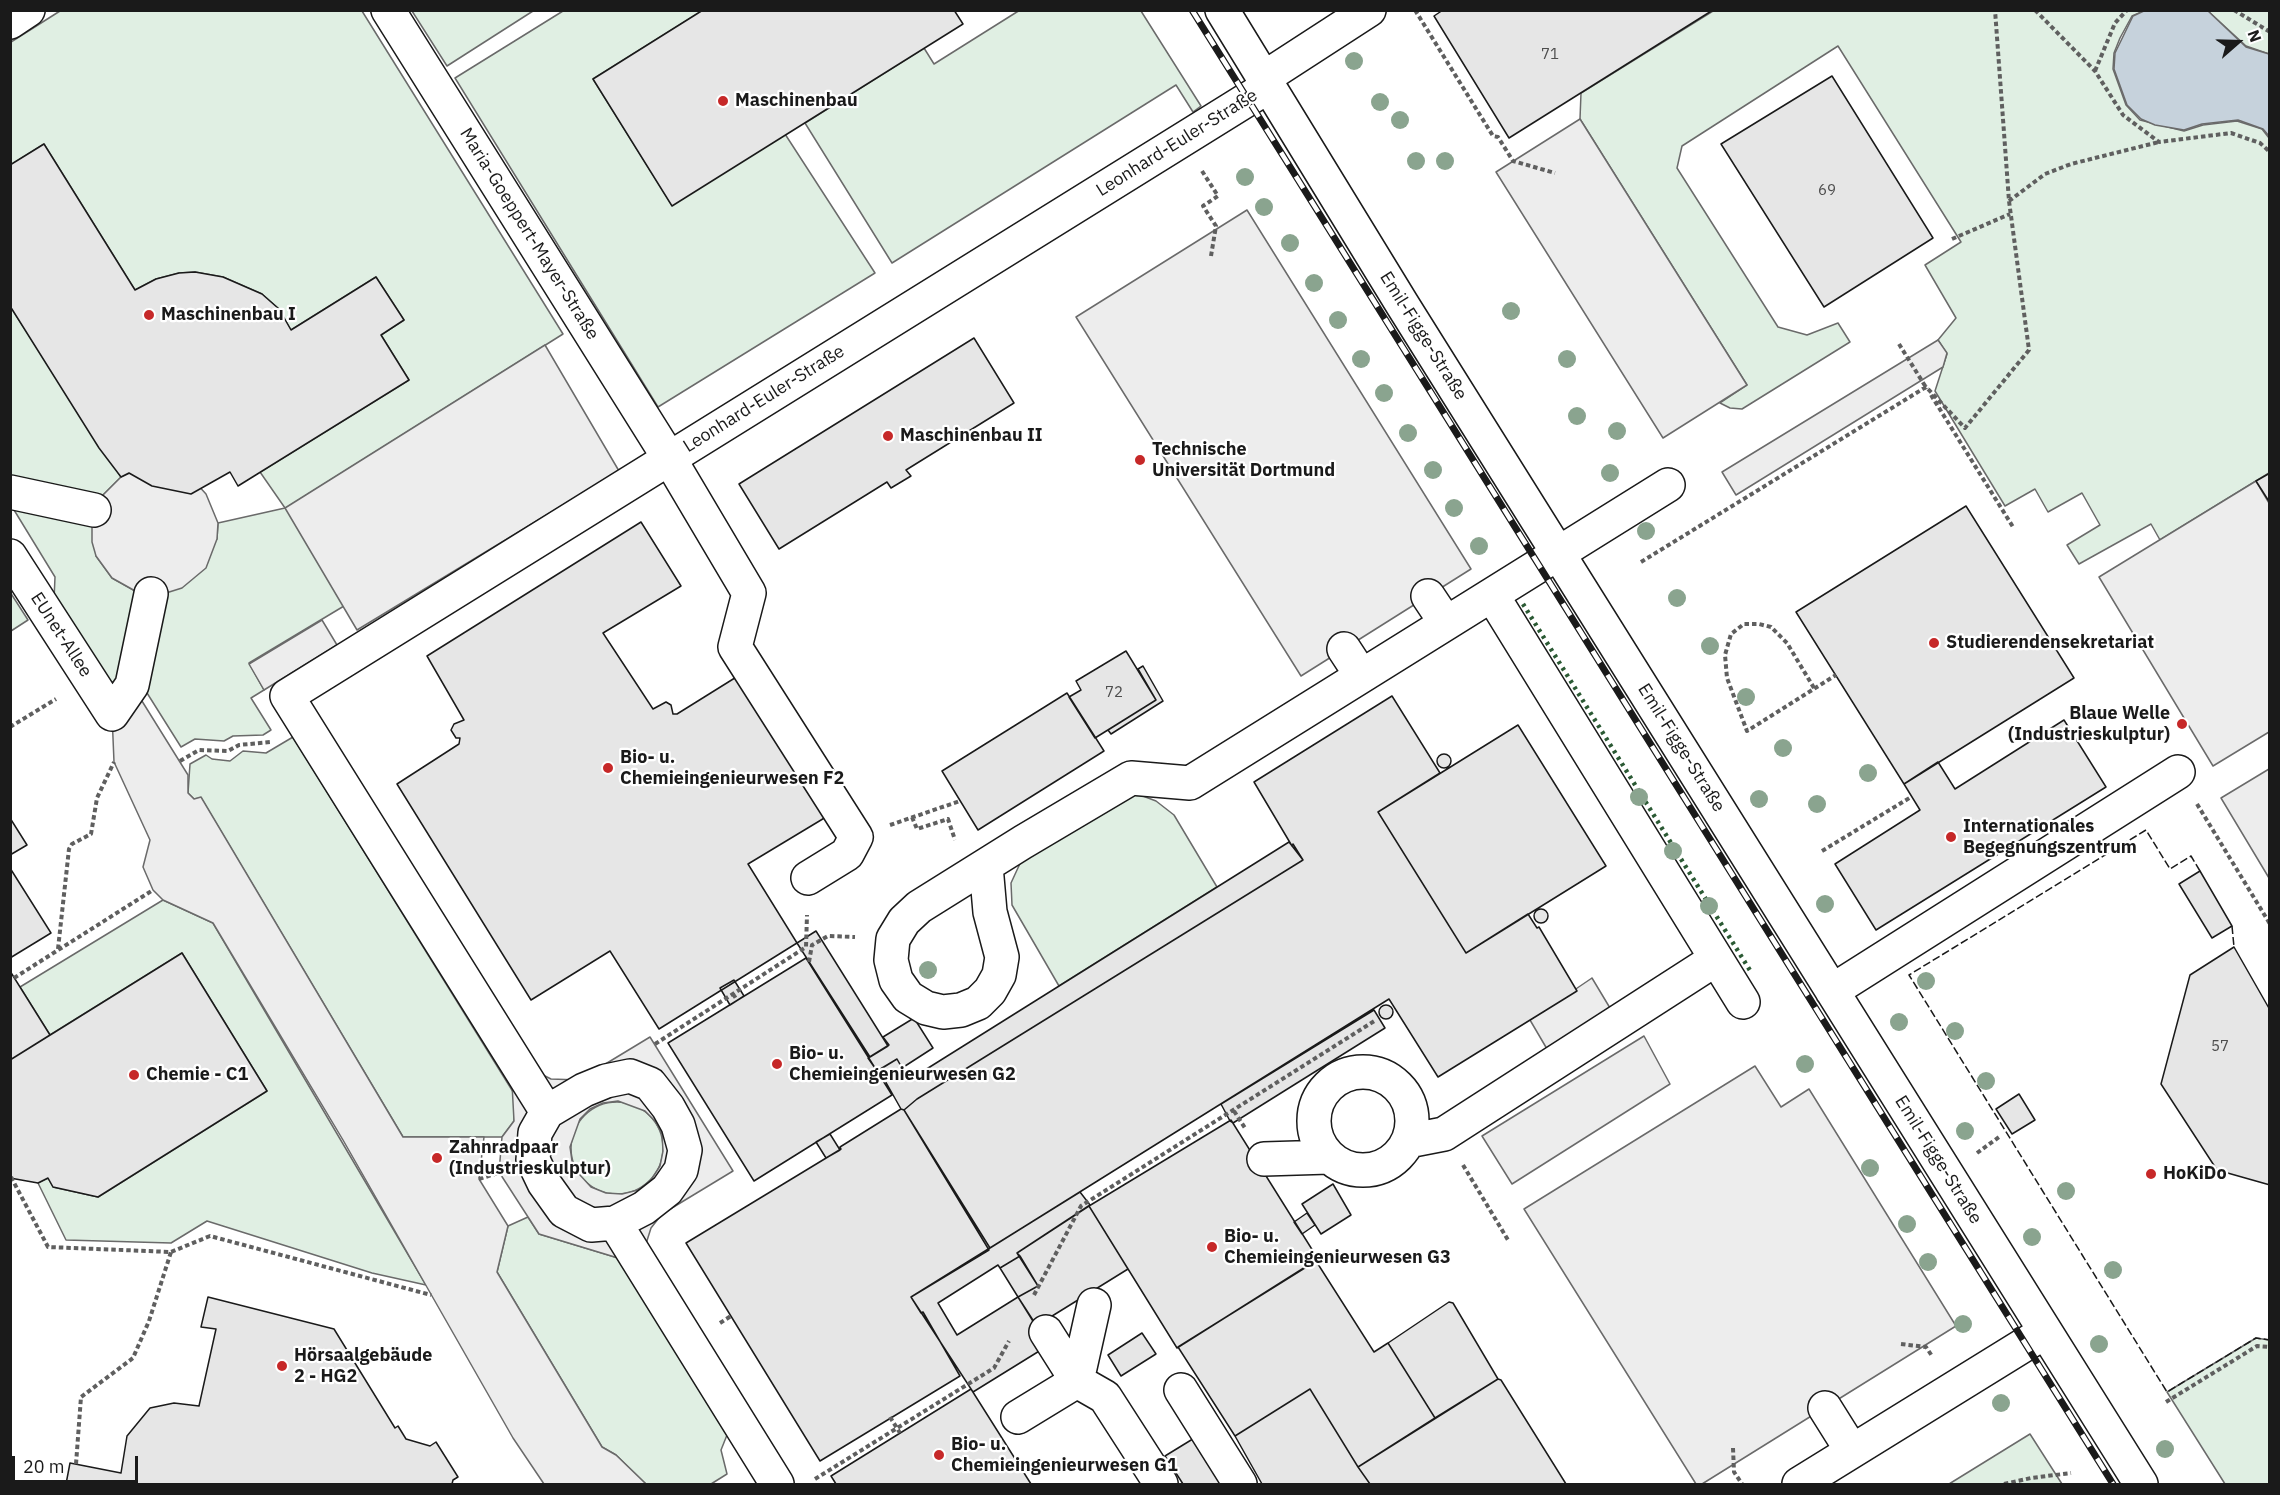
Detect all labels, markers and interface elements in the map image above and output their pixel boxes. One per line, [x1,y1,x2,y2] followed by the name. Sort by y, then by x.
[2208,12,2268,72] north arrow
[2244,27,2266,45] text: N
[1541,46,1559,64] house number: 71
[1092,85,1262,201] street label: Leonhard-Euler-Straße
[735,90,858,112] place label: Maschinenbau
[716,94,730,108] marker: Maschinenbau
[455,124,603,344] street label: Maria-Goeppert-Mayer-Straße
[1818,182,1836,200] house number: 69
[1375,268,1471,404] street label: Emil-Figge-Straße
[161,304,296,326] place label: Maschinenbau I
[142,308,156,322] marker: Maschinenbau I
[679,341,849,457] street label: Leonhard-Euler-Straße
[900,425,1043,447] place label: Maschinenbau II
[881,429,895,443] marker: Maschinenbau II
[1152,439,1335,482] place label: Technische Universität Dortmund
[1133,453,1147,467] marker: Technische Universität Dortmund
[26,589,96,681] street label: EUnet-Allee
[1946,632,2154,654] place label: Studierendensekretariat
[1927,636,1941,650] marker: Studierendensekretariat
[1633,680,1729,816] street label: Emil-Figge-Straße
[1105,684,1123,702] house number: 72
[2008,703,2170,746] place label: Blaue Welle (Industrieskulptur)
[2175,717,2189,731] marker: Blaue Welle (Industrieskulptur)
[620,747,844,789] place label: Bio- u. Chemieingenieurwesen F2
[601,761,615,775] marker: Bio- u. Chemieingenieurwesen F2
[1963,816,2137,858] place label: Internationales Begegnungszentrum
[1944,830,1958,844] marker: Internationales Begegnungszentrum
[2211,1038,2229,1056] house number: 57
[789,1043,1016,1086] place label: Bio- u. Chemieingenieurwesen G2
[770,1057,784,1071] marker: Bio- u. Chemieingenieurwesen G2
[146,1064,248,1086] place label: Chemie - C1
[127,1068,141,1082] marker: Chemie - C1
[1890,1092,1986,1228] street label: Emil-Figge-Straße
[449,1137,611,1180] place label: Zahnradpaar (Industrieskulptur)
[430,1151,444,1165] marker: Zahnradpaar (Industrieskulptur)
[2163,1163,2227,1185] place label: HoKiDo
[2144,1167,2158,1181] marker: HoKiDo
[1224,1226,1451,1268] place label: Bio- u. Chemieingenieurwesen G3
[1205,1240,1219,1254] marker: Bio- u. Chemieingenieurwesen G3
[294,1345,432,1388] place label: Hörsaalgebäude 2 - HG2
[275,1359,289,1373] marker: Hörsaalgebäude 2 - HG2
[951,1434,1178,1476] place label: Bio- u. Chemieingenieurwesen G1
[15,1444,141,1482] scale bar
[932,1448,946,1462] marker: Bio- u. Chemieingenieurwesen G1
[23,1455,65,1478] text: 20 m

